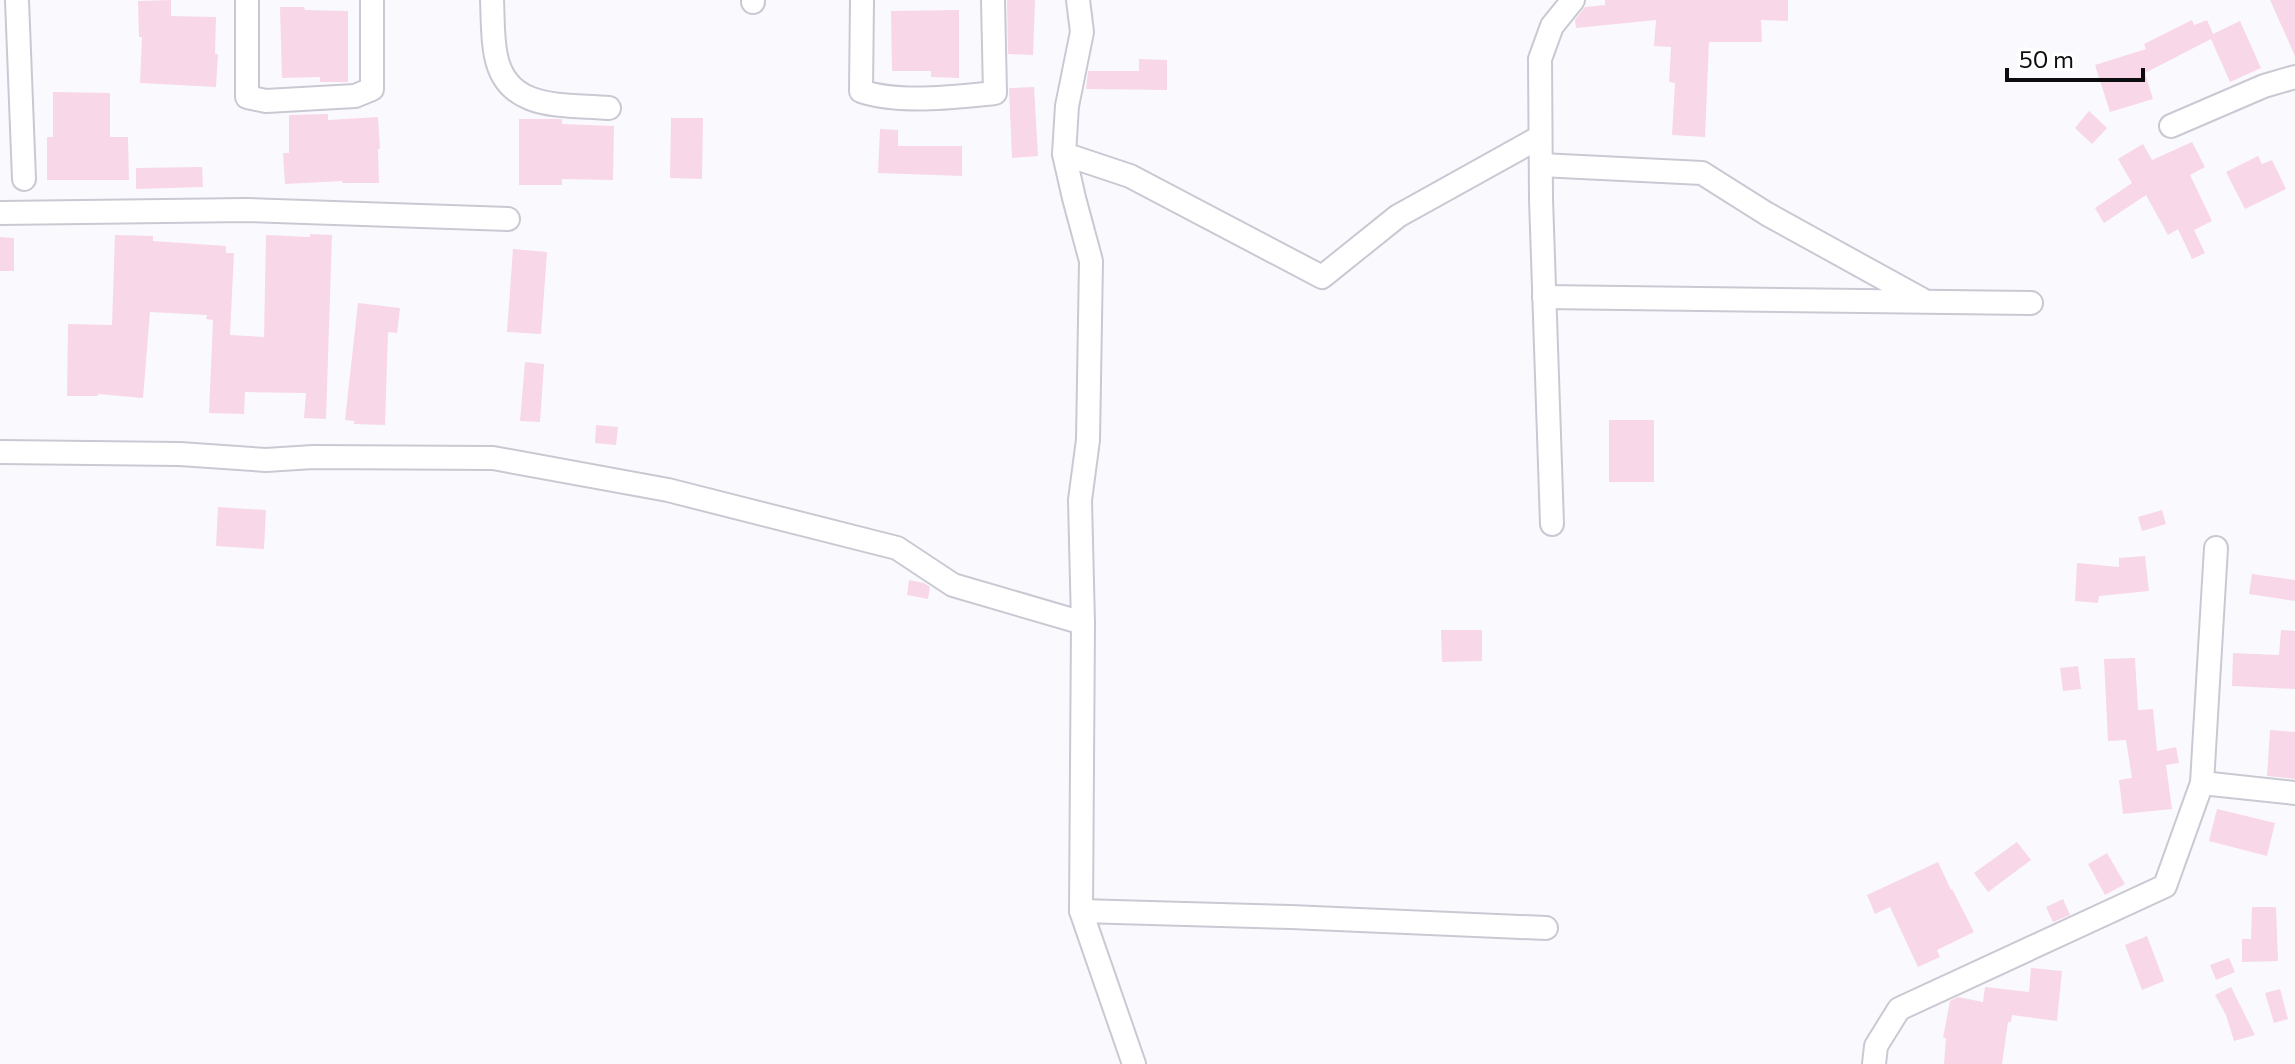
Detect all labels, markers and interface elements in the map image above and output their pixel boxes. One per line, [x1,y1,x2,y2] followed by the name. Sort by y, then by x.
[2007,32,2143,82] scale bar
[2019,44,2074,73] text: 50 m

